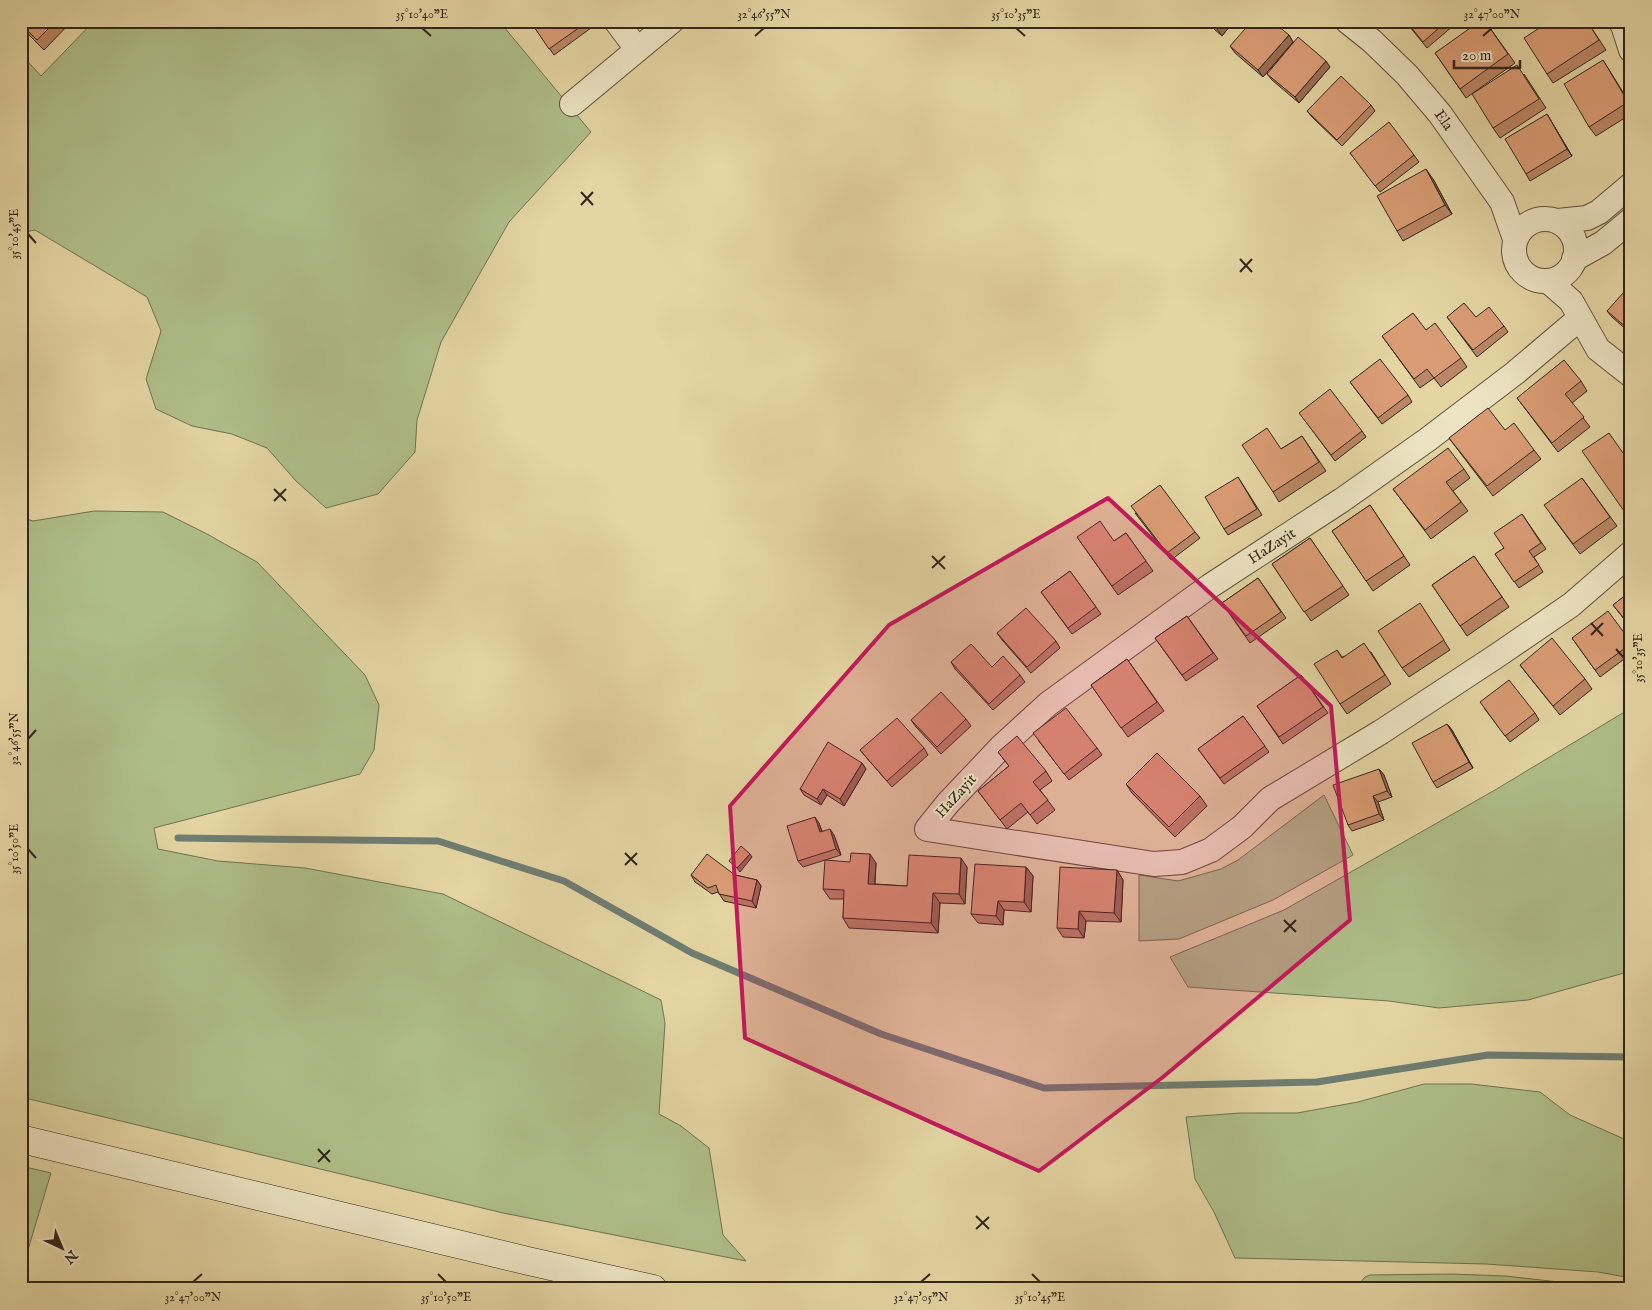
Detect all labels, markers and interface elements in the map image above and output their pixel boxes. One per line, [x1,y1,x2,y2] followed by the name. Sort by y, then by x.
[396,7,448,22] text: 35°10'40"E
[737,7,791,22] text: 32°46'55"N
[991,7,1041,22] text: 35°10'35"E
[1464,7,1521,22] text: 32°47'00"N
[1454,38,1521,70] scale bar
[1462,46,1492,65] text: 20 m
[1430,106,1458,134] street label: Ela
[7,209,22,259] text: 35°10'45"E
[1245,524,1299,568] street label: HaZayit
[1631,633,1646,683] text: 35°10'35"E
[7,712,22,766] text: 32°46'55"N
[931,770,981,822] street label: HaZayit
[7,824,22,874] text: 35°10'50"E
[38,1222,88,1272] north arrow
[60,1245,82,1267] text: N
[165,1290,222,1305] text: 32°47'00"N
[421,1290,471,1305] text: 35°10'50"E
[894,1290,949,1305] text: 32°47'05"N
[1015,1290,1065,1305] text: 35°10'45"E

